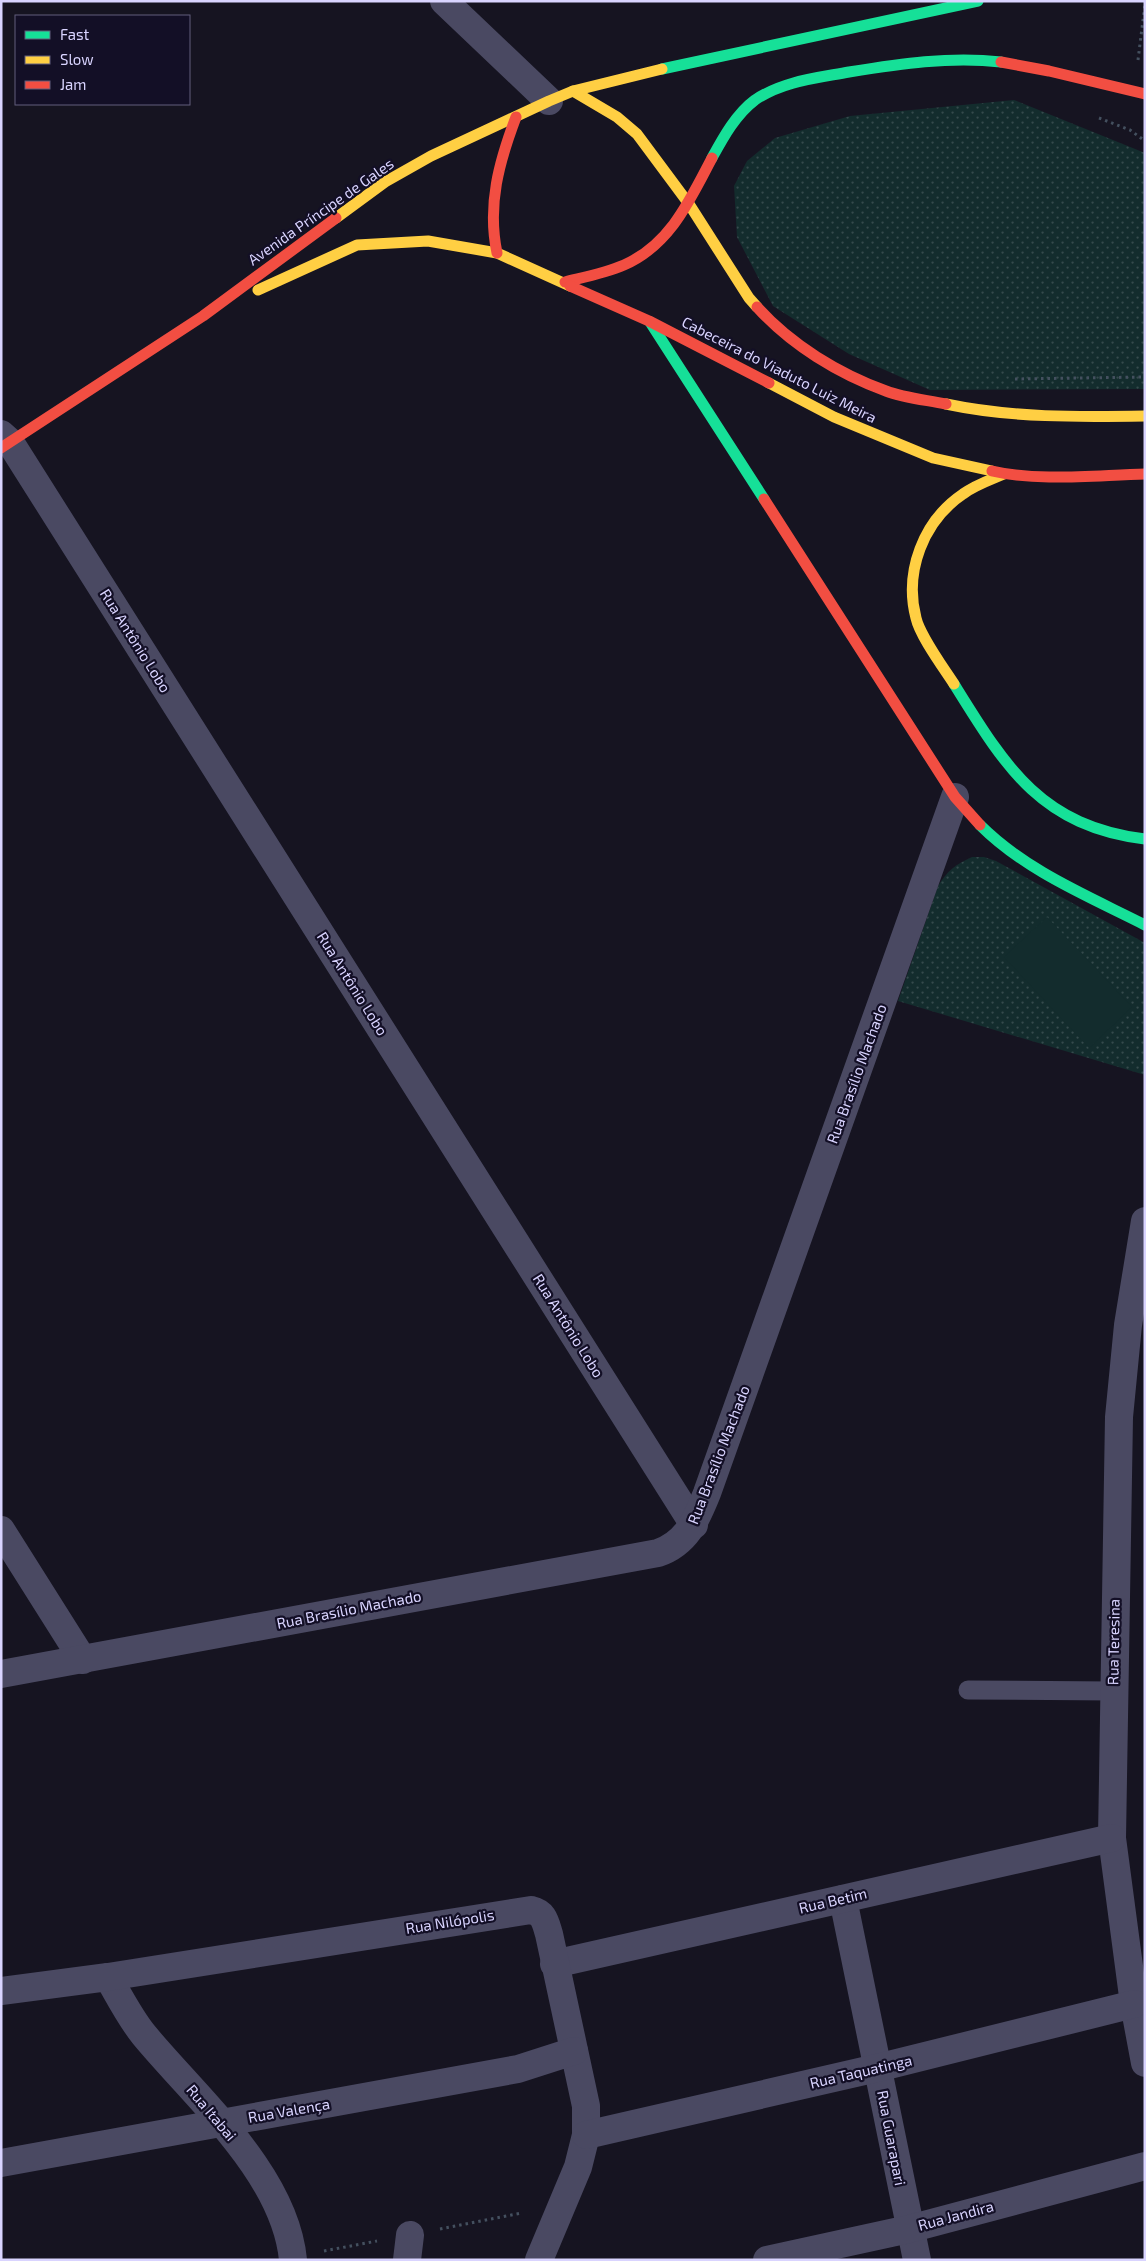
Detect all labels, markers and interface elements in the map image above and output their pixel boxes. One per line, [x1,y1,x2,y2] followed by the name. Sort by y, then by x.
[15,15,190,105] legend
[60,25,90,43] text: Fast
[60,50,94,68] text: Slow
[60,75,86,93] text: Jam
[244,154,397,268] street label: Avenida Príncipe de Gales
[679,312,880,426] street label: Cabeceira do Viaduto Luiz Meira
[97,585,175,696] street label: Rua Antônio Lobo
[314,928,392,1039] street label: Rua Antônio Lobo
[822,1001,890,1146] street label: Rua Brasílio Machado
[530,1270,608,1381] street label: Rua Antônio Lobo
[683,1383,753,1527] street label: Rua Brasílio Machado
[275,1586,423,1632] street label: Rua Brasílio Machado
[1103,1599,1123,1685] street label: Rua Teresina
[797,1883,869,1917] street label: Rua Betim
[404,1905,496,1937] street label: Rua Nilópolis
[808,2050,914,2092] street label: Rua Taquatinga
[183,2081,240,2144] street label: Rua Itabai
[874,2089,910,2187] street label: Rua Guarapari
[246,2094,331,2127] street label: Rua Valença
[916,2196,996,2234] street label: Rua Jandira

